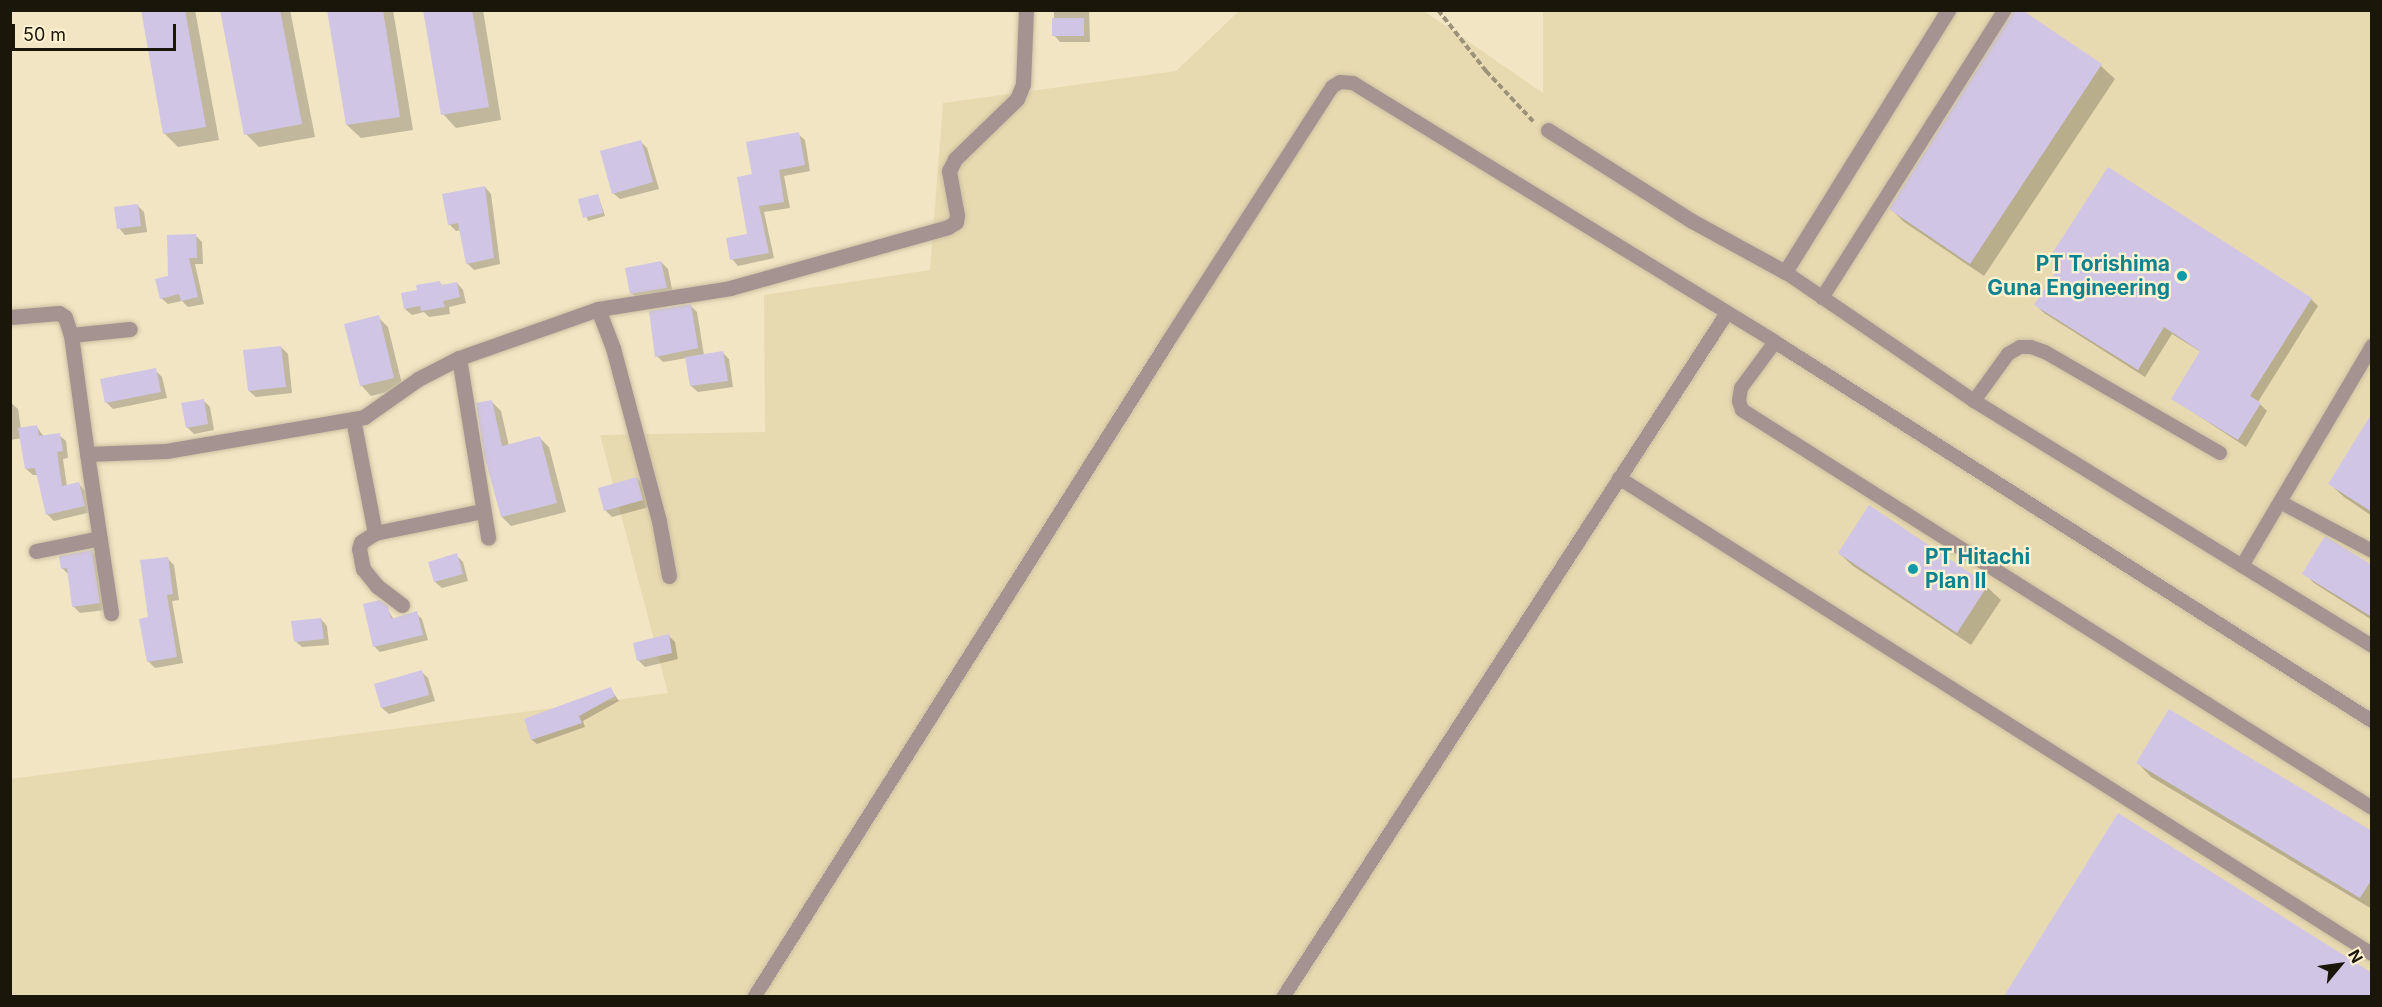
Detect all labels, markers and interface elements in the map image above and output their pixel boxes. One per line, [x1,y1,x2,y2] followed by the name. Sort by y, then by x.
[15,12,178,50] scale bar
[23,24,66,45] text: 50 m
[1987,251,2170,301] place label: PT Torishima Guna Engineering
[2175,269,2189,283] marker: PT Torishima Guna Engineering
[1925,544,2030,594] place label: PT Hitachi Plan II
[1906,562,1920,576] marker: PT Hitachi Plan II
[2310,935,2370,995] north arrow
[2344,946,2367,966] text: N

